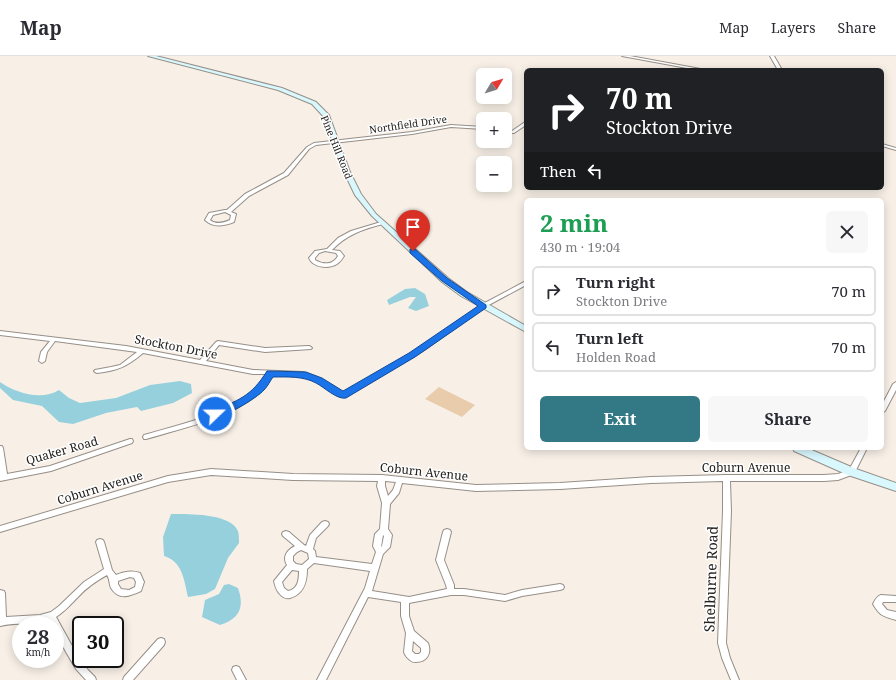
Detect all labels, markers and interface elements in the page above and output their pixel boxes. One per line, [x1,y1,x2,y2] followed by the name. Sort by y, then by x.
[20,15,62,41] text: Map
[719,18,749,37] text: Map
[771,18,816,37] text: Layers
[838,18,876,37] text: Share
[476,68,512,104] north arrow
[476,68,512,192] map controls
[606,79,673,117] text: 70 m
[540,84,592,136] icon: right
[368,112,448,136] street label: Northfield Drive
[476,112,512,148] button: +
[318,113,356,181] street label: Pine Hill Road
[606,115,732,139] text: Stockton Drive
[476,156,512,192] button: −
[584,160,606,182] icon: left
[540,161,576,181] text: Then
[540,206,608,239] text: 2 min
[396,210,430,251] pin
[826,211,868,253] button: close
[402,216,424,238] icon: arrive
[540,238,620,256] text: 430 m · 19:04
[576,272,655,292] text: Turn right
[542,280,564,302] icon: right
[831,281,866,301] text: 70 m
[576,292,667,310] text: Stockton Drive
[576,328,644,348] text: Turn left
[133,330,219,363] street label: Stockton Drive
[542,336,564,358] icon: left
[831,337,866,357] text: 70 m
[576,348,656,366] text: Holden Road
[194,393,236,435] position arrow
[540,396,700,442] button: Exit
[708,396,868,442] button: Share
[24,432,100,469] street label: Quaker Road
[379,458,469,485] street label: Coburn Avenue
[702,459,790,476] street label: Coburn Avenue
[55,466,145,509] street label: Coburn Avenue
[699,525,722,632] street label: Shelburne Road
[72,616,124,668] speed limit sign: 30
[27,623,49,650] text: 28
[26,645,50,659] text: km/h

